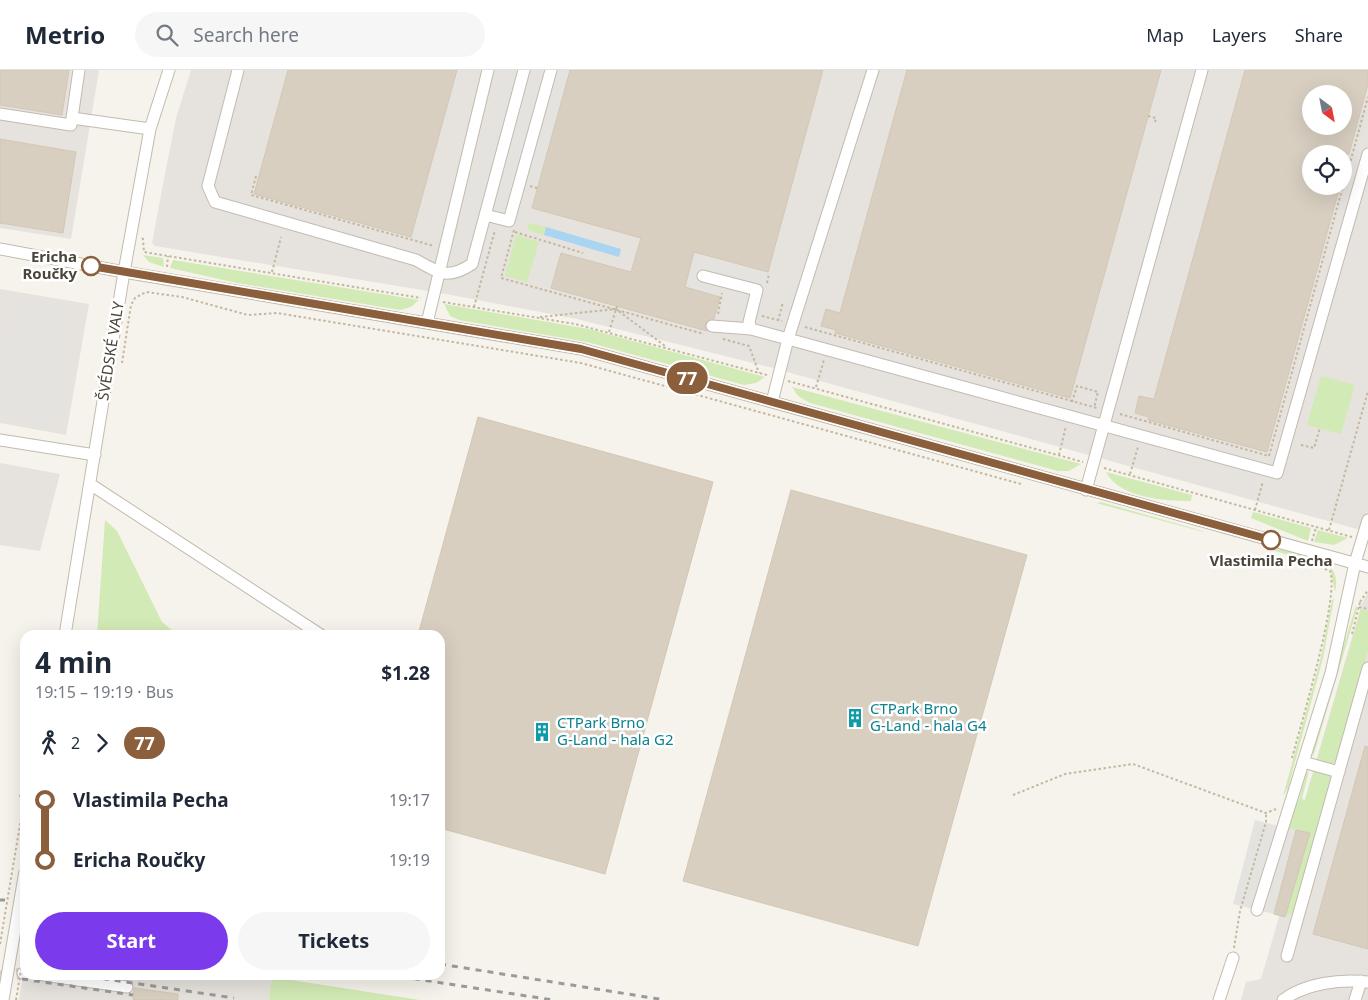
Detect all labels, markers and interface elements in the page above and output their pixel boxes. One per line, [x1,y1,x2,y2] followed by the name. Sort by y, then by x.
[135,12,485,57] search box
[25,18,105,51] text: Metrio
[153,21,181,49] icon: search
[193,22,299,48] text: Search here
[1146,23,1184,47] text: Map
[1212,23,1267,47] text: Layers
[1295,23,1343,47] text: Share
[1302,85,1352,135] north arrow
[1302,85,1352,195] map controls
[1302,145,1352,195] button: locate
[22,246,77,283] place label: Ericha Roučky
[81,256,101,276] marker: Ericha Roučky
[92,299,128,402] street label: ŠVÉDSKÉ VALY
[664,362,710,394] line badge: 77
[677,366,697,390] text: 77
[1261,530,1281,550] marker: Vlastimila Pecha
[1210,550,1332,570] place label: Vlastimila Pecha
[35,643,112,681] text: 4 min
[381,660,430,686] text: $1.28
[35,681,174,703] text: 19:15 – 19:19 · Bus
[870,698,987,735] place label: CTPark Brno G-Land - hala G4
[844,707,866,729] building icon: CTPark Brno G-Land - hala G4
[557,712,674,749] place label: CTPark Brno G-Land - hala G2
[531,721,553,743] building icon: CTPark Brno G-Land - hala G2
[35,729,63,757] icon: walk
[88,729,116,757] icon: forward
[134,731,155,755] text: 77
[71,732,80,754] text: 2
[73,787,229,813] text: Vlastimila Pecha
[389,789,430,811] text: 19:17
[73,847,205,873] text: Ericha Roučky
[389,849,430,871] text: 19:19
[35,912,228,970] button: Start
[238,912,430,970] button: Tickets

